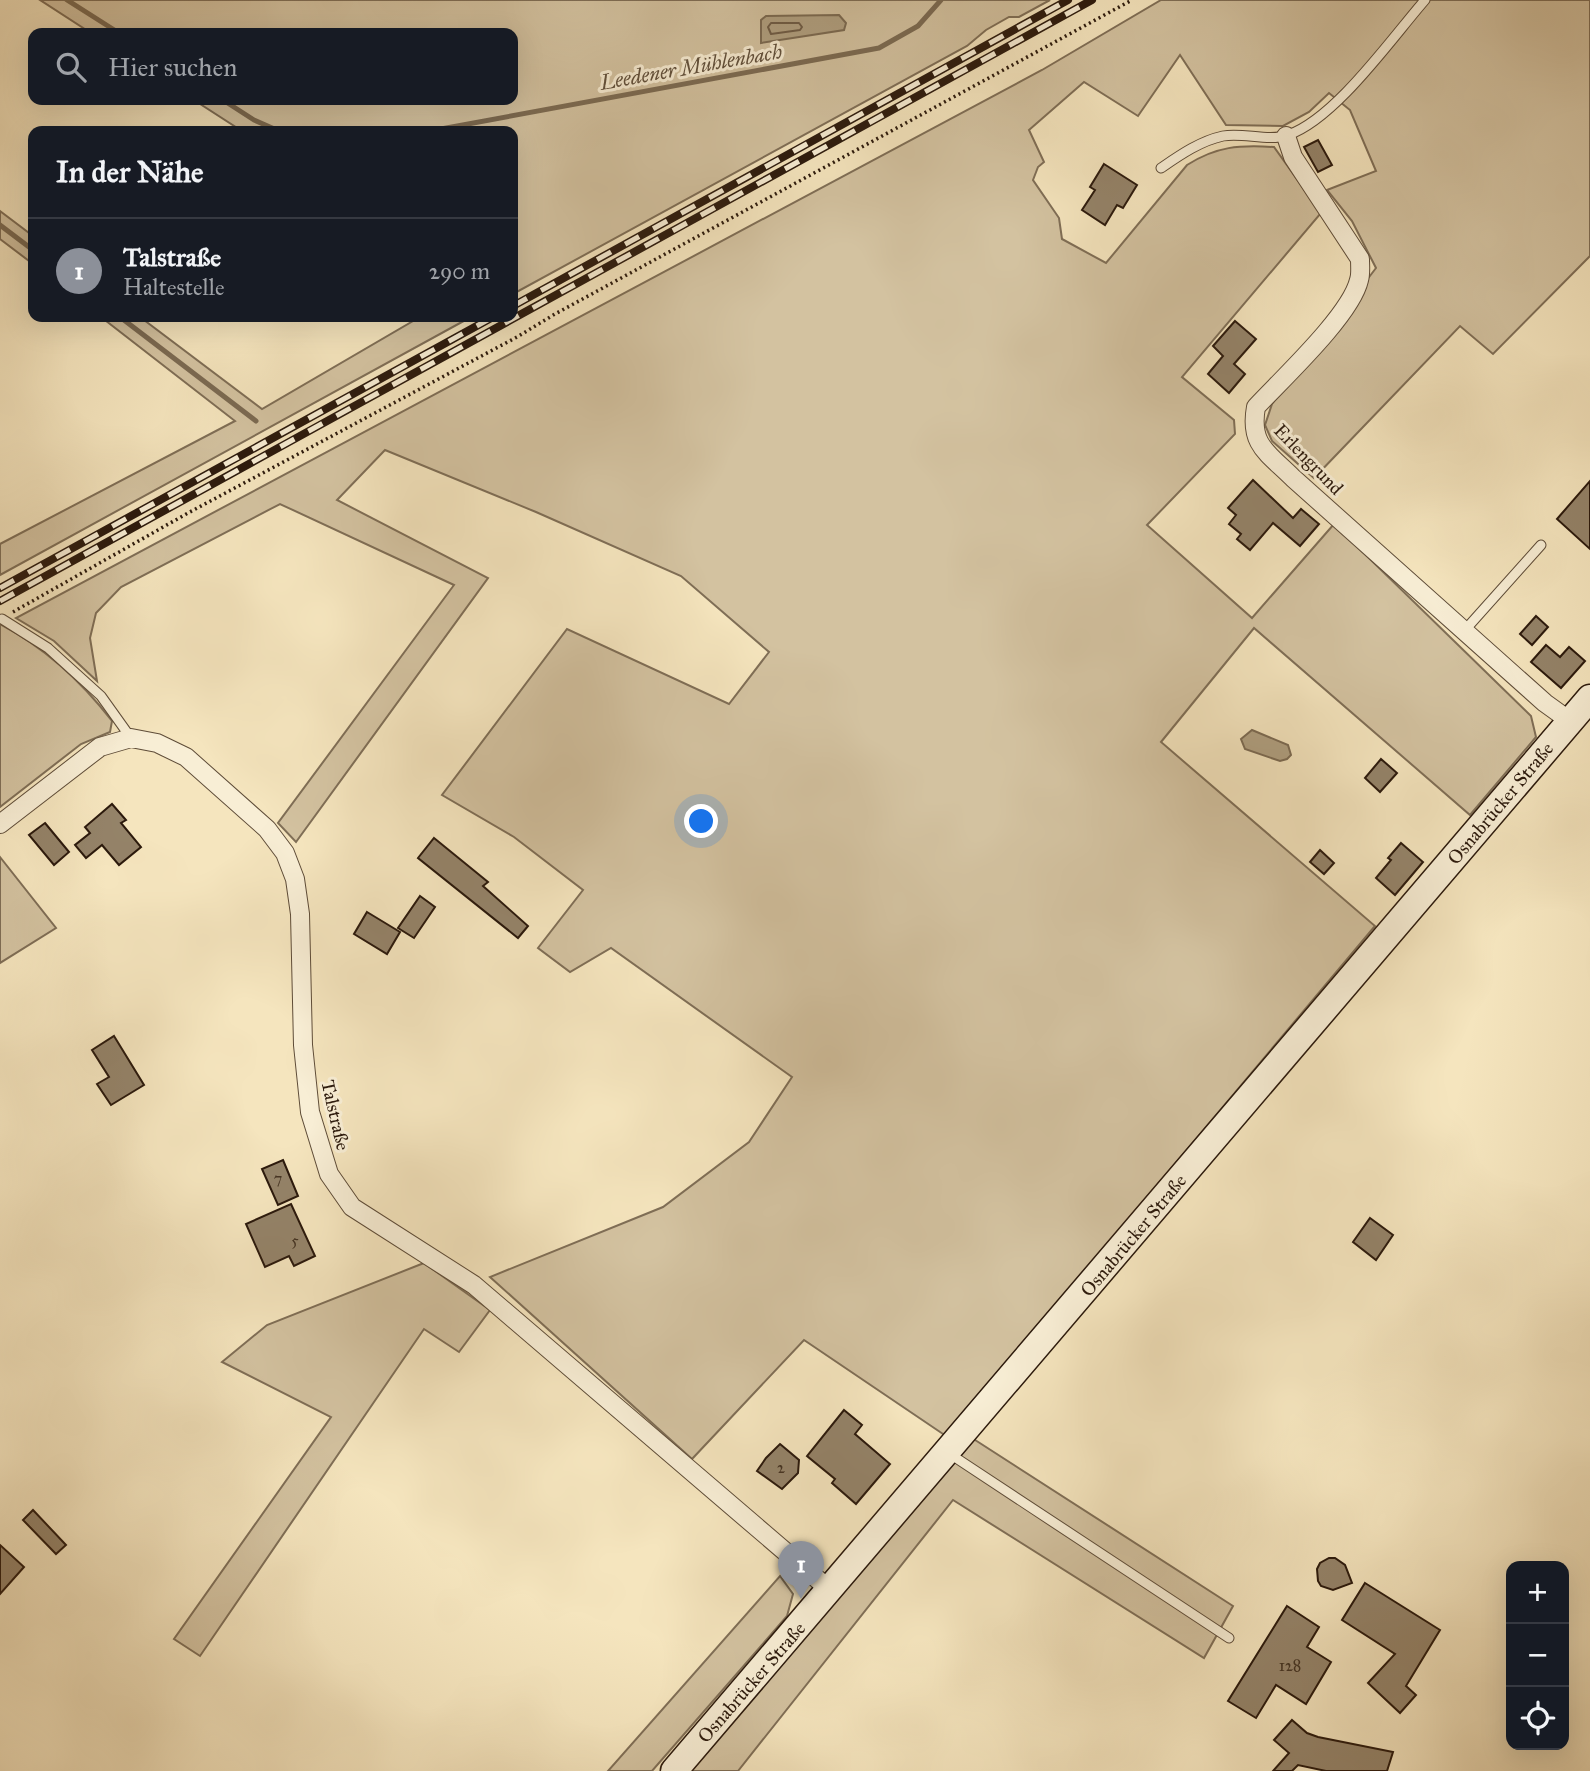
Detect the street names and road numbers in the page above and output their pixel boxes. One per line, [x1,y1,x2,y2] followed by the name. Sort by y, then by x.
[1268,419,1348,501] street label: Erlengrund
[1443,737,1558,869] street label: Osnabrücker Straße
[316,1078,355,1153] street label: Talstraße
[1076,1169,1191,1301] street label: Osnabrücker Straße
[693,1617,810,1747] street label: Osnabrücker Straße

